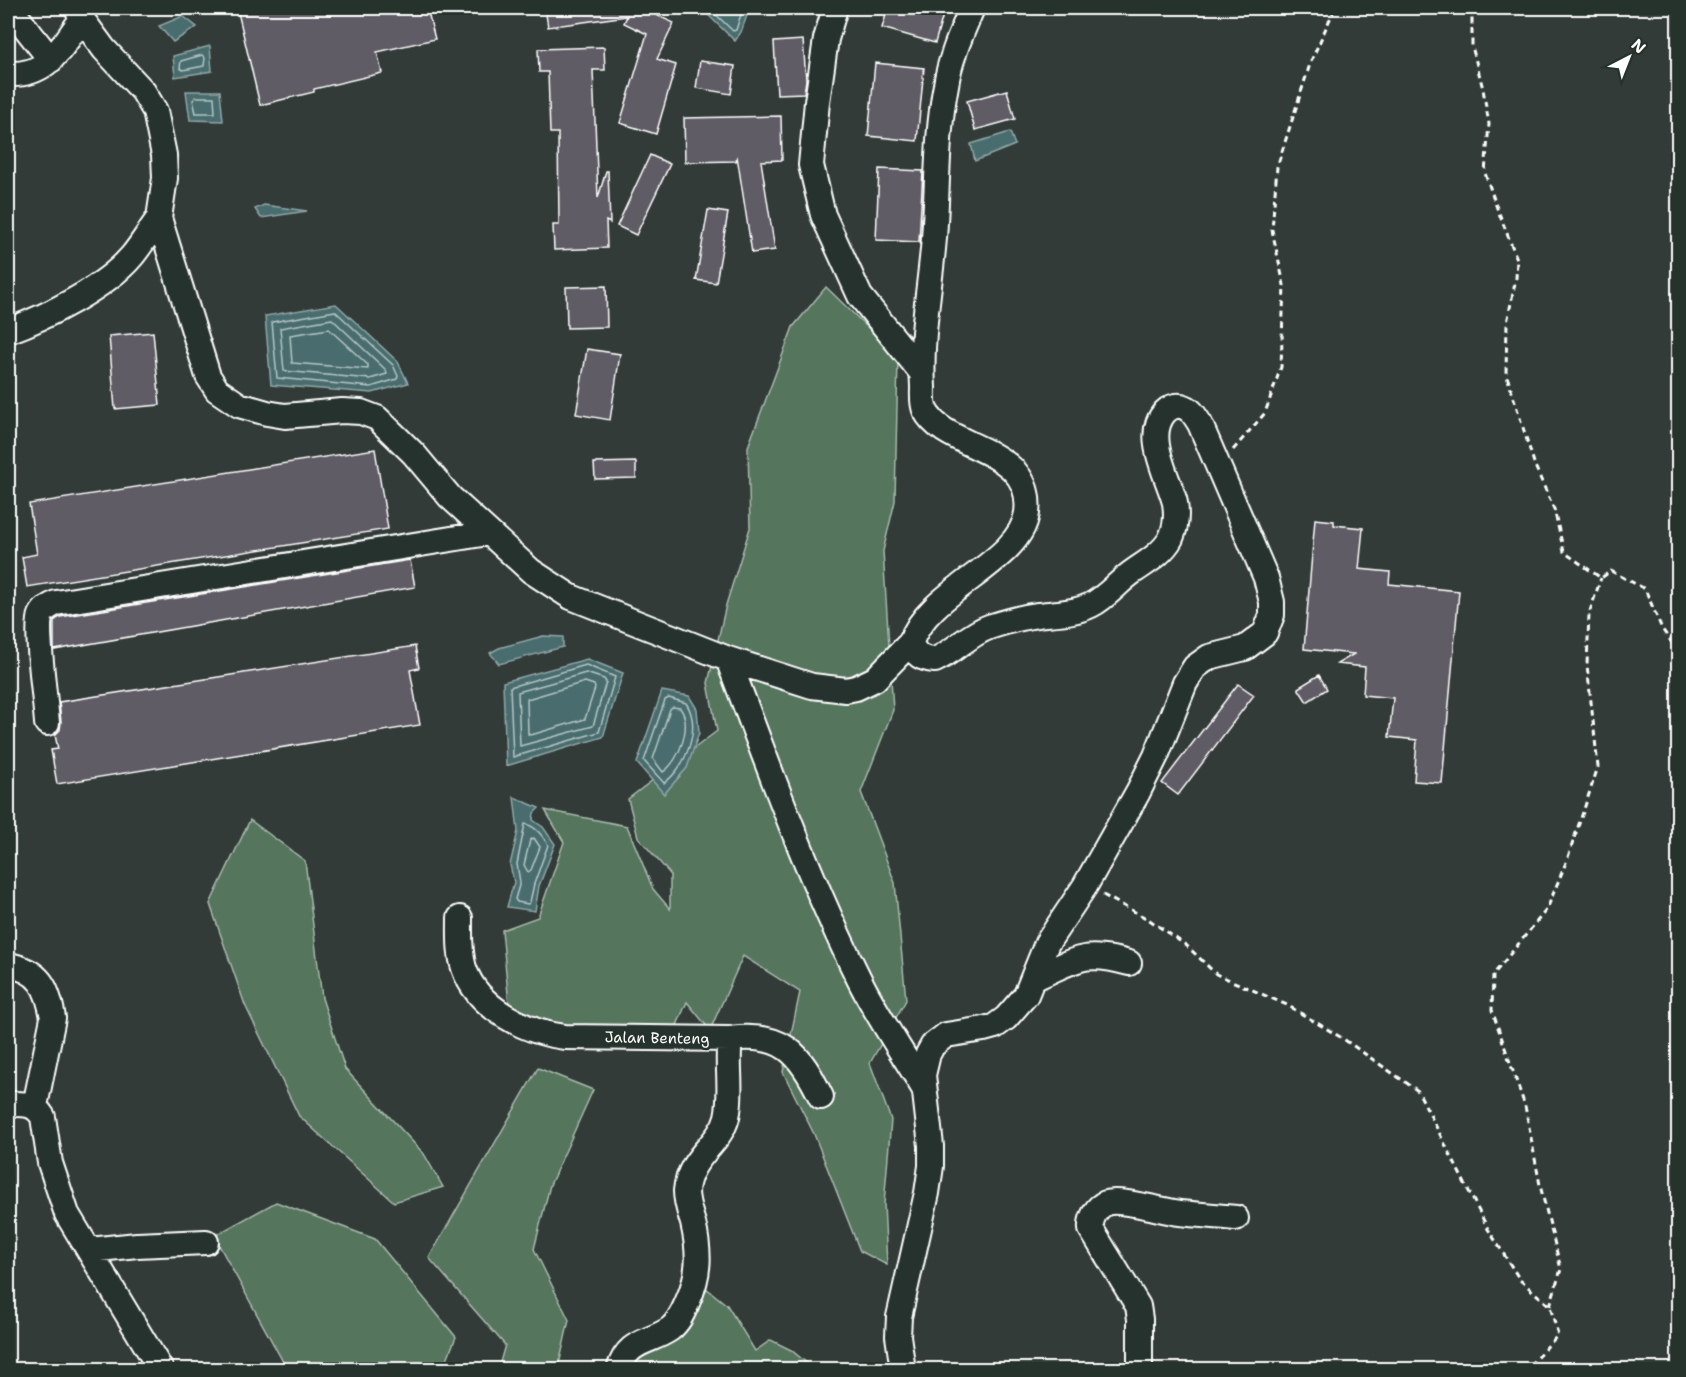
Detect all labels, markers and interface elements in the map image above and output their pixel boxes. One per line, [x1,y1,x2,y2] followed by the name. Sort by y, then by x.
[1599,27,1659,87] north arrow
[1627,34,1650,58] text: N
[604,1027,710,1049] street label: Jalan Benteng

